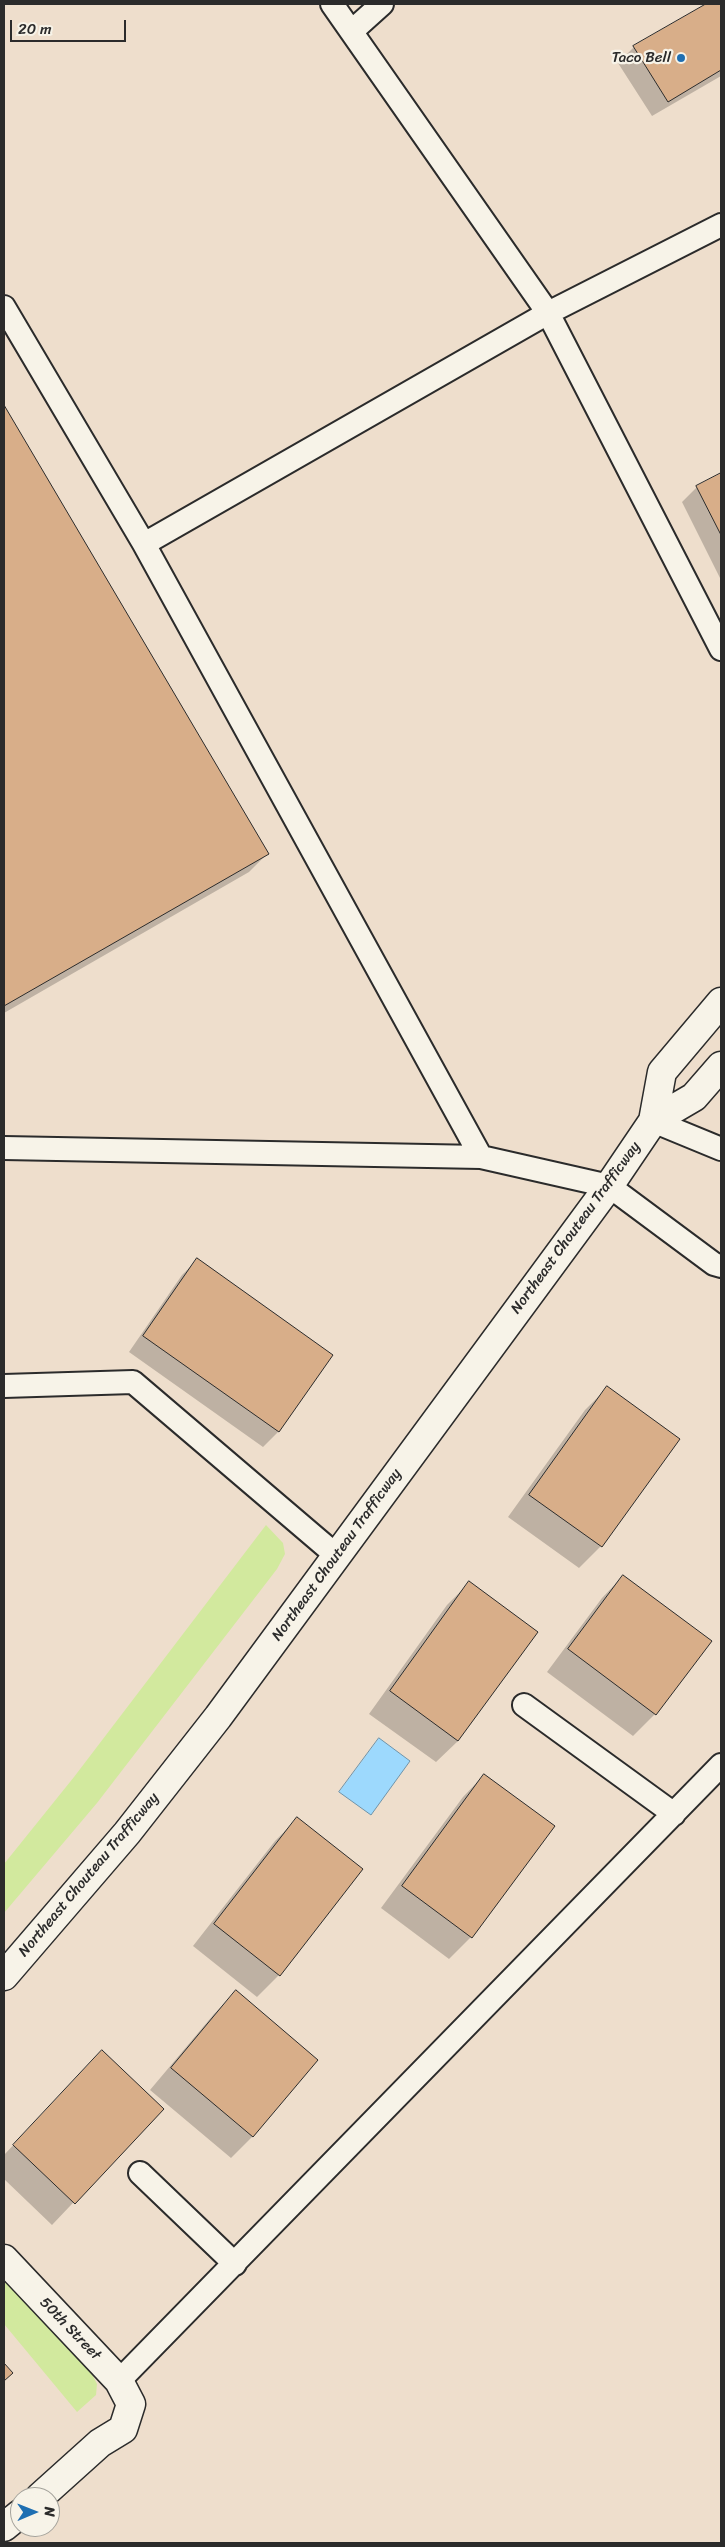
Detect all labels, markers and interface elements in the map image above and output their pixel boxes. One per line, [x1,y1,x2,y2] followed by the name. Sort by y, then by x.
[12,10,129,42] scale bar
[18,16,52,42] text: 20 m
[612,49,671,67] place label: Taco Bell
[675,52,687,64] marker: Taco Bell
[507,1138,645,1318] street label: Northeast Chouteau Trafficway
[268,1465,406,1645] street label: Northeast Chouteau Trafficway
[15,1789,163,1961] street label: Northeast Chouteau Trafficway
[36,2294,104,2364] street label: 50th Street
[10,2487,60,2537] north arrow
[37,2507,62,2517] text: N

